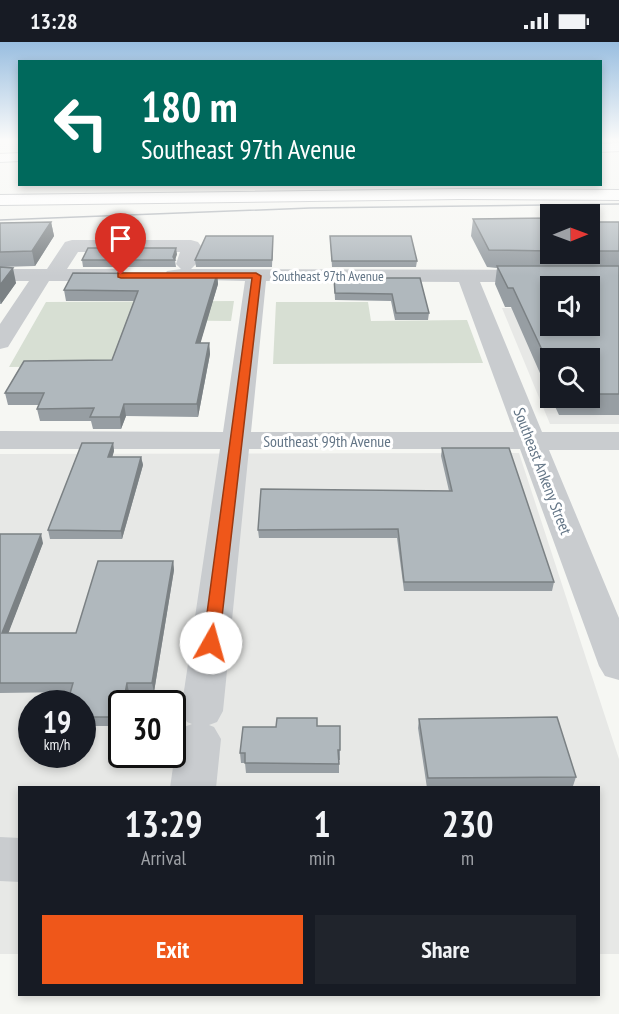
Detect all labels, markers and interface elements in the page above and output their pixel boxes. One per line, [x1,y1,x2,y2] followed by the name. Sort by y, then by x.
[30,7,78,35] text: 13:28
[141,79,238,134] text: 180 m
[42,84,120,162] icon: left
[141,132,356,166] text: Southeast 97th Avenue
[540,204,600,264] north arrow
[540,204,600,408] map controls
[95,213,146,275] pin
[104,222,137,255] icon: arrive
[272,267,384,285] street label: Southeast 97th Avenue
[540,276,600,336] button: sound
[540,348,600,408] button: search
[510,405,577,538] street label: Southeast Ankeny Street
[263,431,391,451] street label: Southeast 99th Avenue
[179,611,243,675] position arrow
[108,690,186,768] speed limit sign: 30
[43,702,71,741] text: 19
[44,735,70,754] text: km/h
[125,800,202,847] text: 13:29
[313,800,331,847] text: 1
[442,800,493,847] text: 230
[141,845,186,871] text: Arrival
[309,845,335,871] text: min
[461,845,474,871] text: m
[42,915,303,984] button: Exit
[315,915,576,984] button: Share

